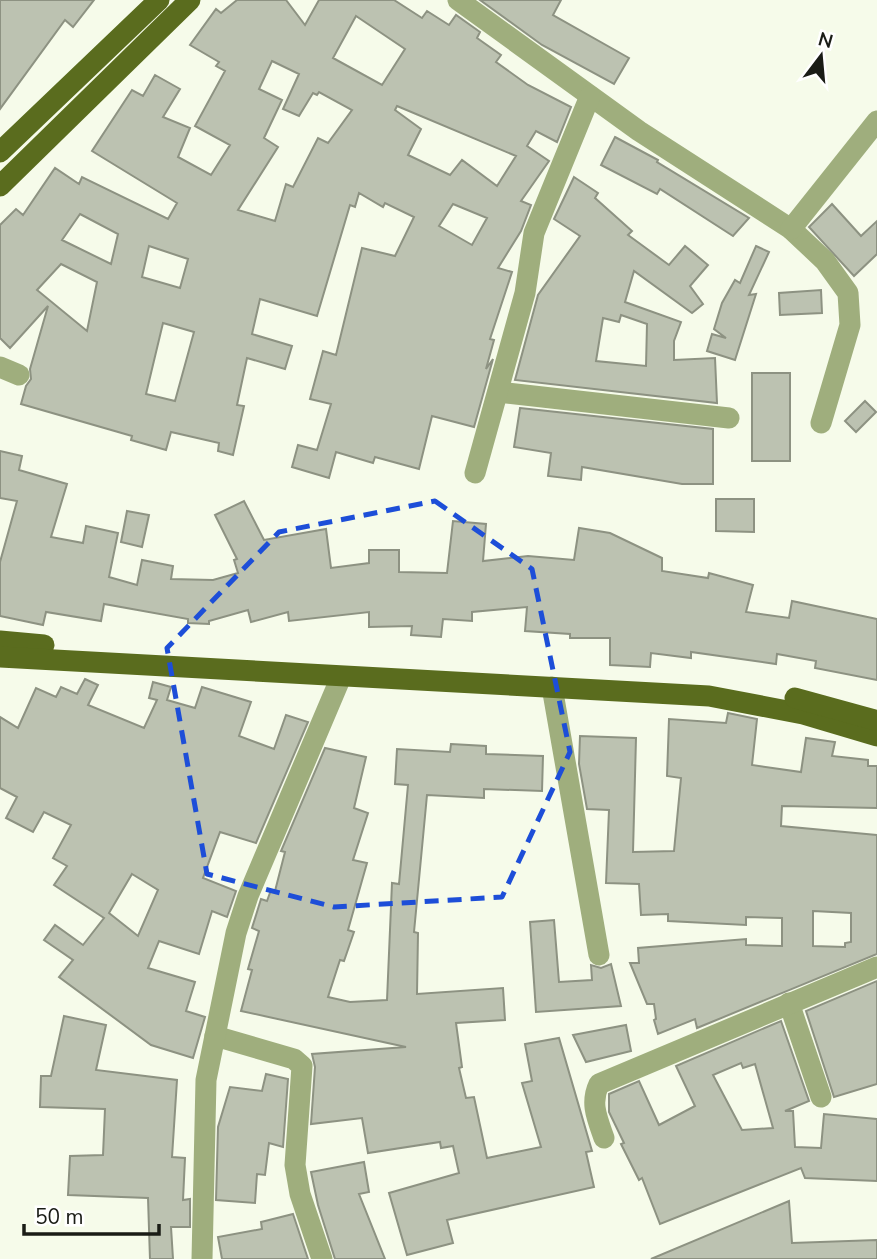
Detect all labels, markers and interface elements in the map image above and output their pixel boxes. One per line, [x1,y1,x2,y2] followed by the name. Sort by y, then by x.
[786,21,856,91] north arrow
[815,26,836,55] text: N
[24,1192,159,1236] scale bar
[35,1203,84,1231] text: 50 m

